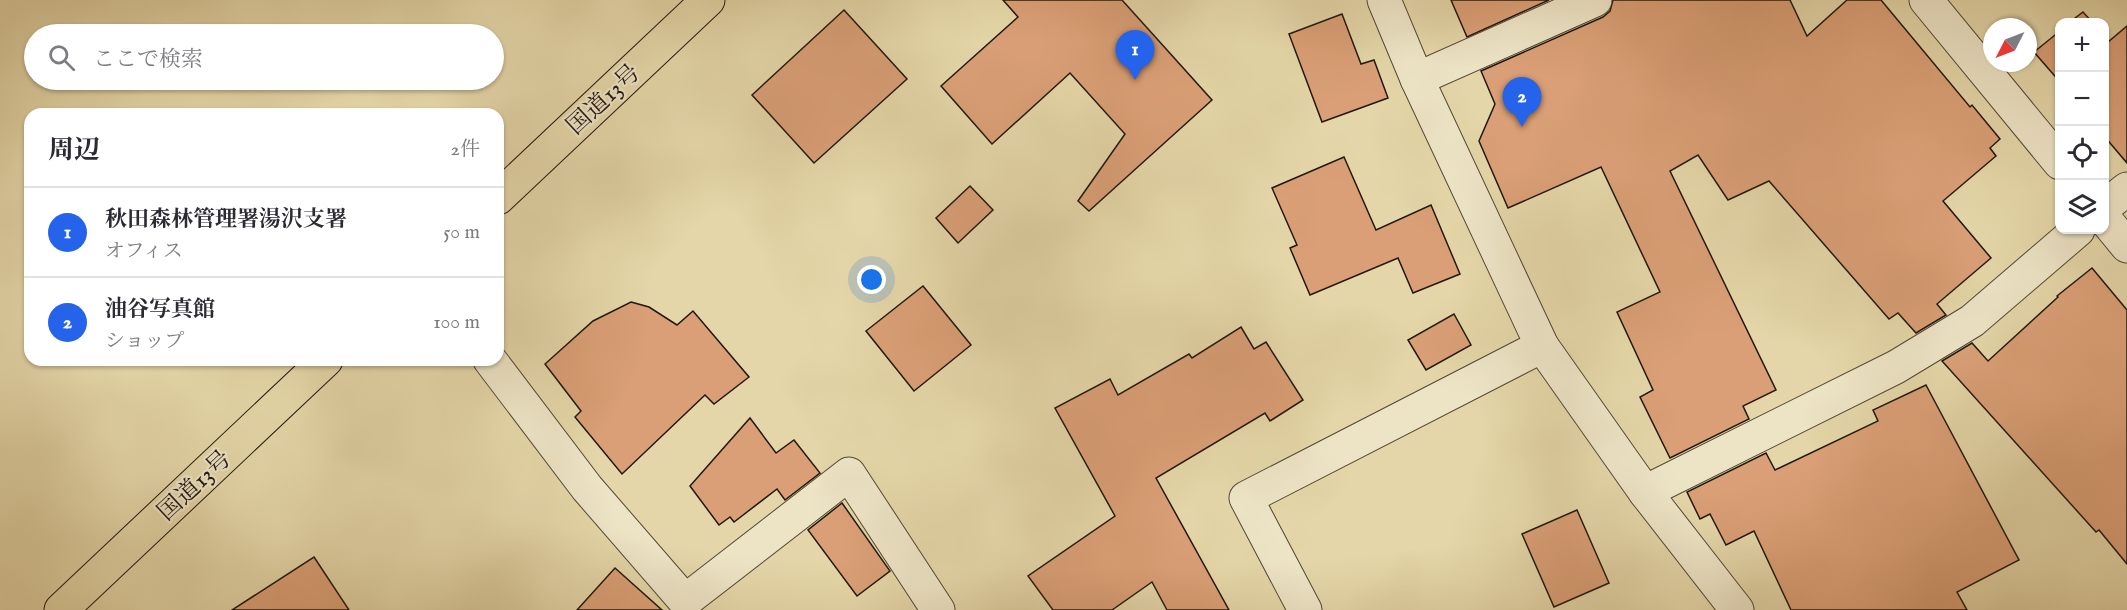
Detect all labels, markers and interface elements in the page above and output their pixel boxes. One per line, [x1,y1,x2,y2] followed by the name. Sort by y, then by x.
[1983,18,2037,72] north arrow
[2055,18,2109,234] map controls
[2055,18,2109,72] button: +
[24,24,504,90] search box
[1116,31,1154,80] pin: 1
[45,41,78,74] icon: search
[93,46,203,74] text: ここで検索
[561,58,647,142] street label: 国道13号
[2055,72,2109,126] button: −
[1502,78,1541,127] pin: 2
[2055,126,2109,180] button: locate
[48,134,100,167] text: 周辺
[451,137,480,162] text: 2件
[2055,180,2109,234] button: layers
[105,206,347,234] text: 秋田森林管理署湯沢支署
[64,220,71,245] text: 1
[443,220,480,245] text: 50 m
[105,239,183,264] text: オフィス
[857,265,886,294] your location
[105,296,215,324] text: 油谷写真館
[63,310,72,335] text: 2
[433,310,480,335] text: 100 m
[105,329,185,354] text: ショップ
[152,444,238,528] street label: 国道13号

